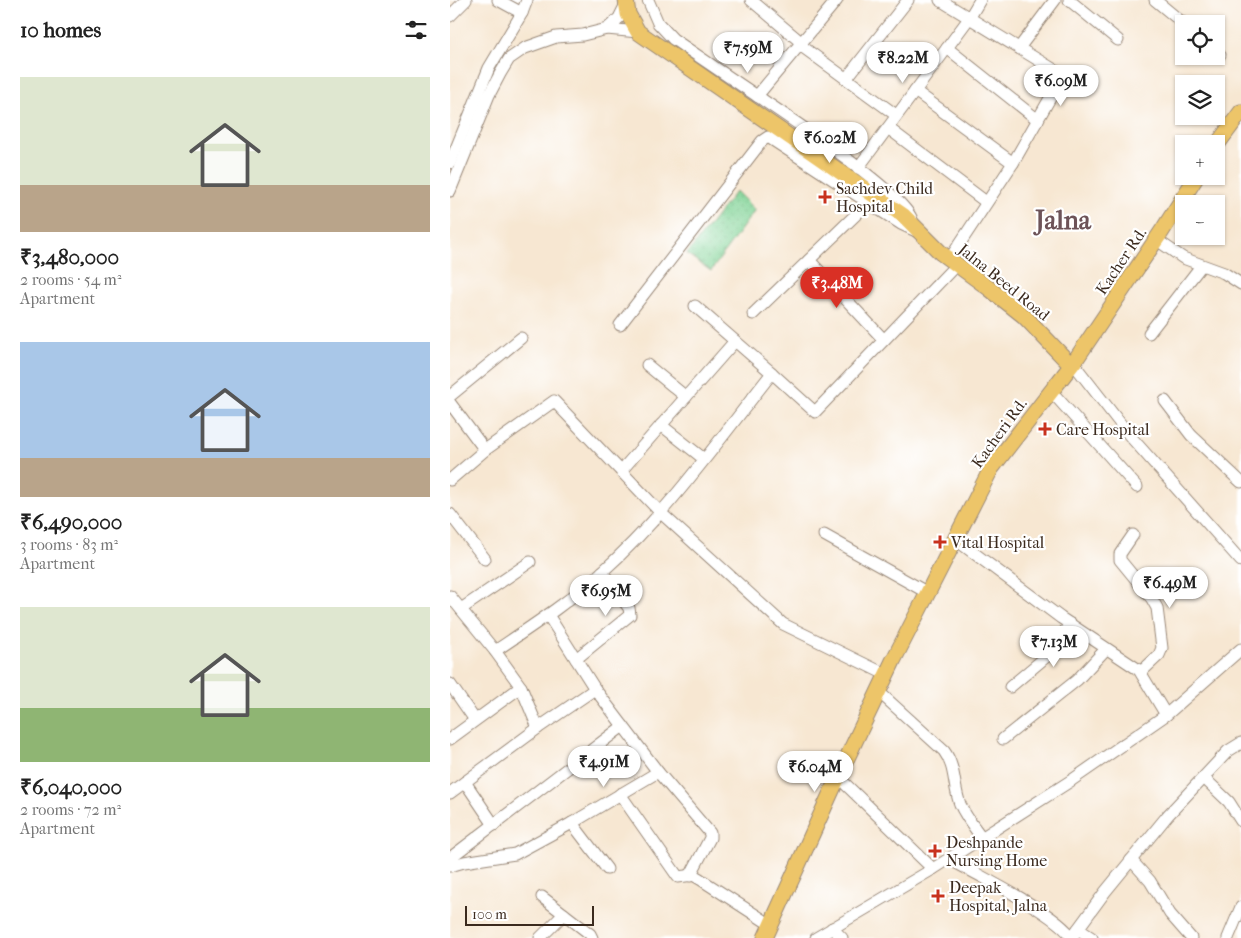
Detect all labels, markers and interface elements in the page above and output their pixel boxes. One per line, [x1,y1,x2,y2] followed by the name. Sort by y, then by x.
[1175,15,1225,245] map controls
[1175,15,1225,65] button: locate
[402,16,430,44] icon: filters
[20,18,101,42] text: 10 homes
[707,32,789,74] pin: ₹7.59M
[724,38,773,57] text: ₹7.59M
[862,42,944,84] pin: ₹8.22M
[877,48,929,67] text: ₹8.22M
[1020,64,1102,107] pin: ₹6.09M
[1035,71,1087,90] text: ₹6.09M
[1175,75,1225,125] button: layers
[180,110,270,200] icon: home
[789,121,871,164] pin: ₹6.02M
[804,128,856,147] text: ₹6.02M
[1175,135,1225,185] button: +
[836,179,933,216] place label: Sachdev Child Hospital
[818,190,832,204] marker: Sachdev Child Hospital
[1175,195,1225,245] button: −
[1032,205,1092,236] district label: Jalna
[1092,224,1150,298] street label: Kacher Rd.
[953,238,1054,325] street label: Jalna Beed Road
[20,245,119,269] text: ₹3,480,000
[796,266,878,309] pin: ₹3.48M
[20,270,121,289] text: 2 rooms · 54 m²
[811,273,863,292] text: ₹3.48M
[20,289,95,308] text: Apartment
[180,375,270,465] icon: home
[967,394,1031,472] street label: Kacheri Rd.
[1056,420,1150,439] place label: Care Hospital
[1038,422,1052,436] marker: Care Hospital
[20,510,122,534] text: ₹6,490,000
[950,533,1045,552] place label: Vital Hospital
[20,535,118,554] text: 3 rooms · 83 m²
[933,535,947,549] marker: Vital Hospital
[20,554,95,573] text: Apartment
[1129,566,1211,609] pin: ₹6.49M
[1143,573,1197,592] text: ₹6.49M
[565,574,647,617] pin: ₹6.95M
[581,581,631,600] text: ₹6.95M
[1013,626,1095,668] pin: ₹7.13M
[1031,632,1077,651] text: ₹7.13M
[180,640,270,730] icon: home
[563,746,645,788] pin: ₹4.91M
[774,750,856,793] pin: ₹6.04M
[579,752,629,771] text: ₹4.91M
[788,757,842,776] text: ₹6.04M
[20,775,122,799] text: ₹6,040,000
[20,800,121,819] text: 2 rooms · 72 m²
[20,819,95,838] text: Apartment
[946,833,1047,870] place label: Deshpande Nursing Home
[928,844,942,858] marker: Deshpande Nursing Home
[949,878,1048,915] place label: Deepak Hospital, Jalna
[931,889,945,903] marker: Deepak Hospital, Jalna
[465,903,594,926] scale bar
[472,906,507,923] text: 100 m

